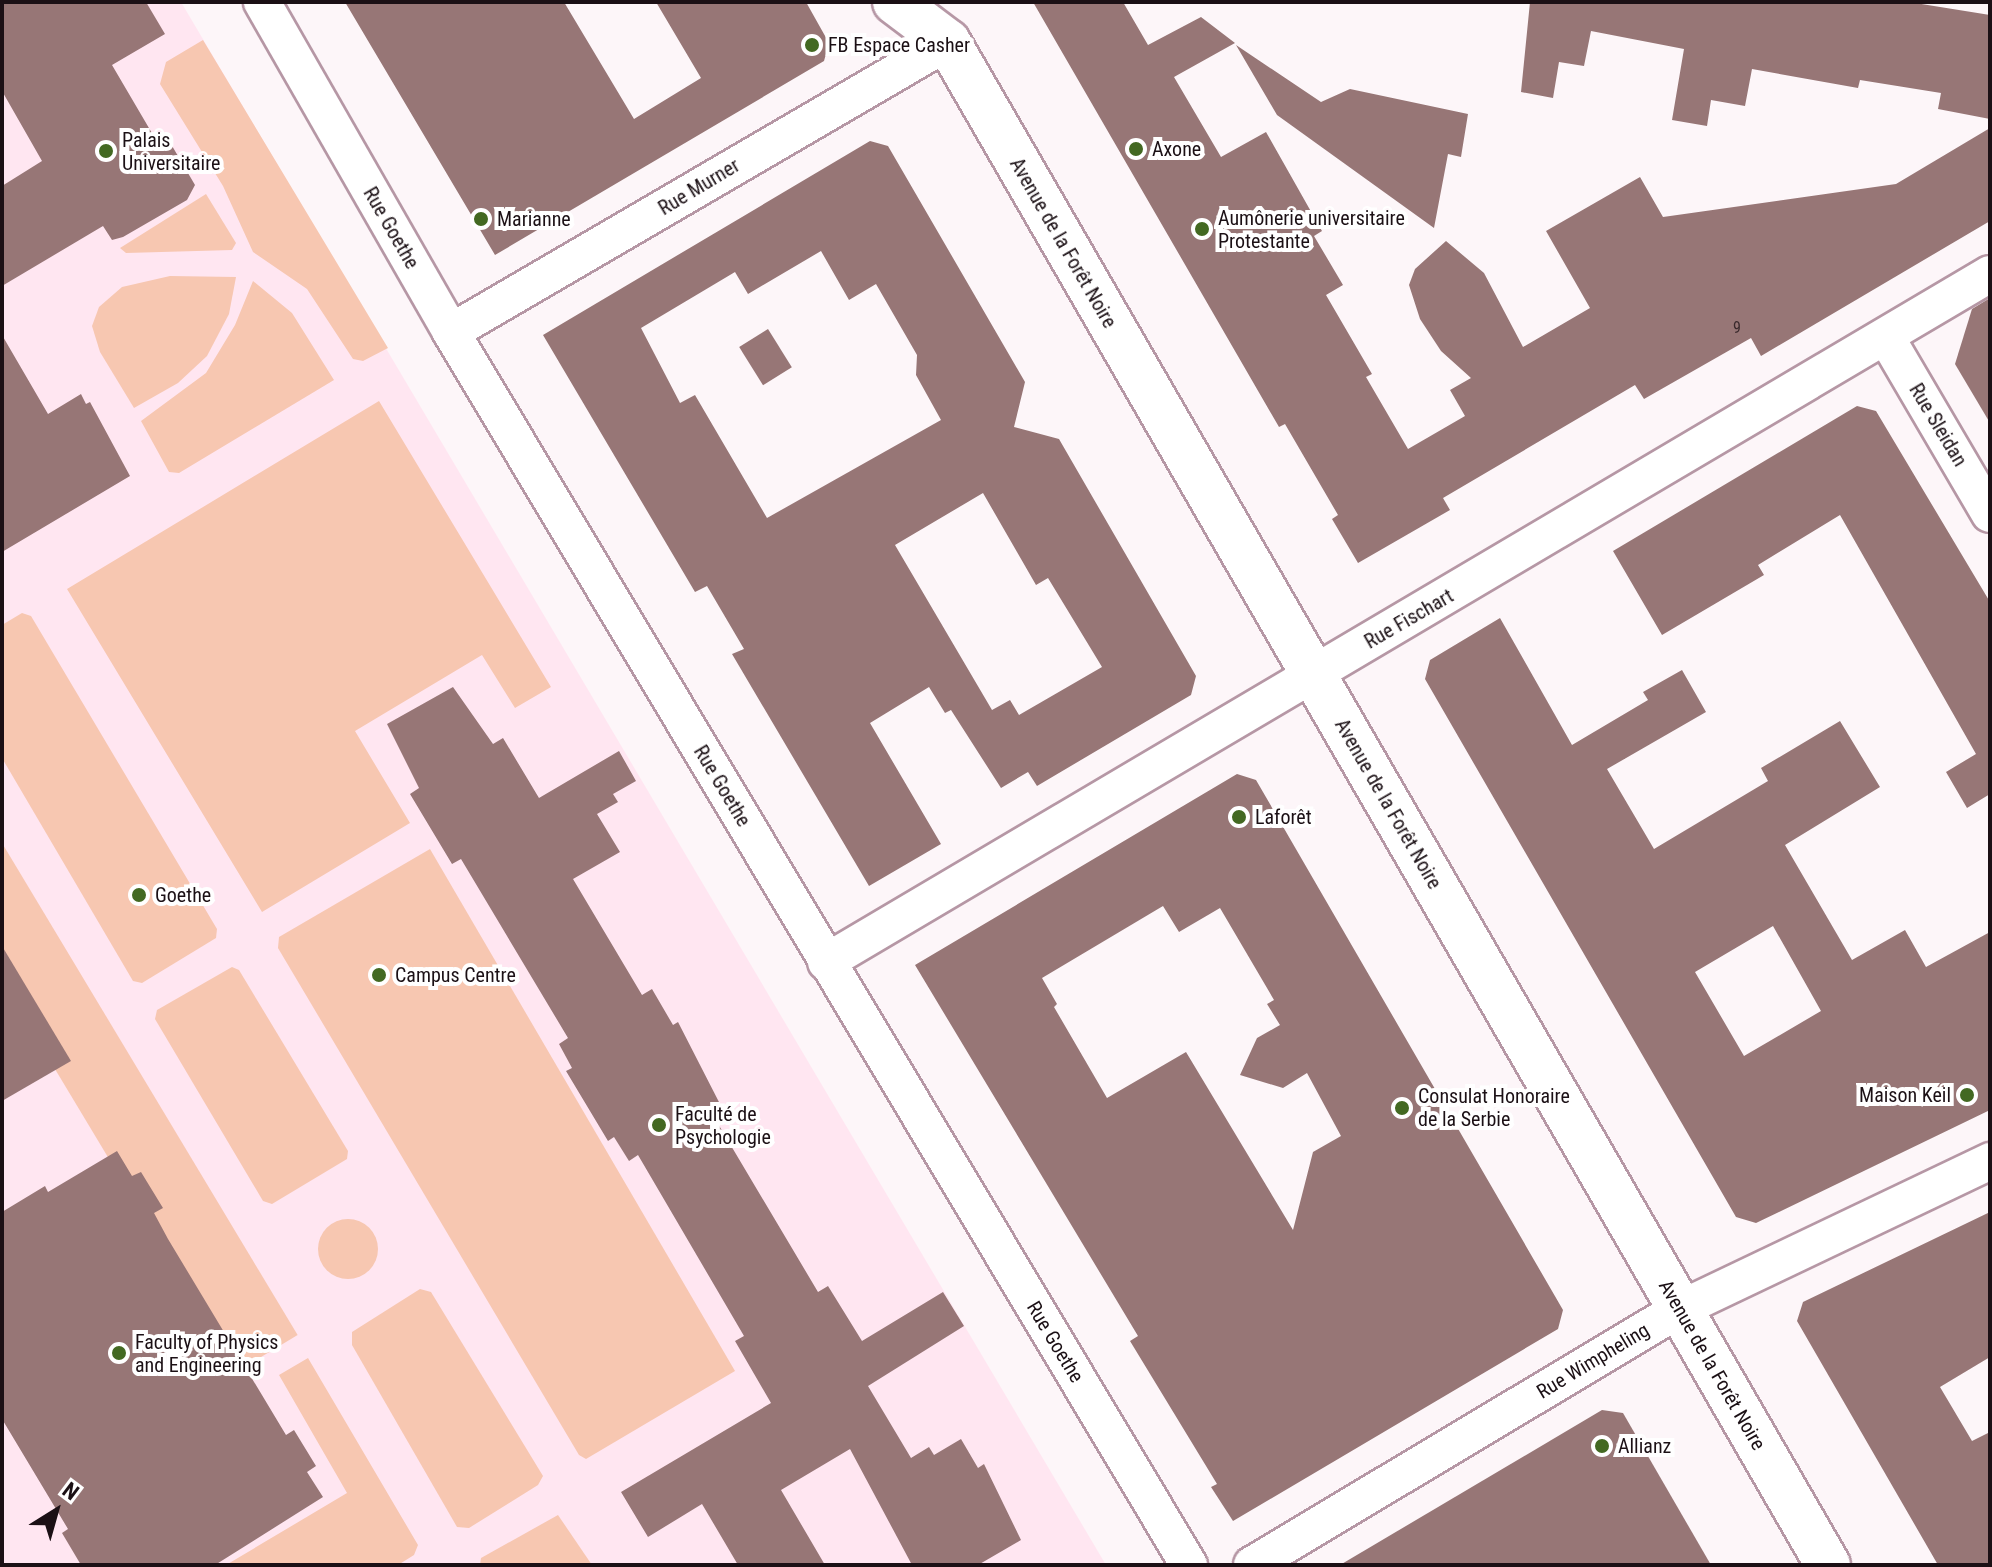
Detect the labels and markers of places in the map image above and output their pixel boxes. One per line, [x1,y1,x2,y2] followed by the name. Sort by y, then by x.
[828,33,970,57] place label: FB Espace Casher
[803,36,821,54] marker: FB Espace Casher
[122,128,220,175] place label: Palais Universitaire
[1152,137,1201,161] place label: Axone
[1127,140,1145,158] marker: Axone
[97,142,115,160] marker: Palais Universitaire
[1218,206,1405,253] place label: Aumônerie universitaire Protestante
[497,207,571,231] place label: Marianne
[472,210,490,228] marker: Marianne
[1193,220,1211,238] marker: Aumônerie universitaire Protestante
[1255,805,1312,829] place label: Laforêt
[1230,808,1248,826] marker: Laforêt
[155,883,211,907] place label: Goethe
[130,886,148,904] marker: Goethe
[395,963,516,987] place label: Campus Centre
[370,966,388,984] marker: Campus Centre
[1859,1083,1951,1107] place label: Maison Keil
[1418,1084,1570,1131] place label: Consulat Honoraire de la Serbie
[1958,1086,1976,1104] marker: Maison Keil
[1393,1099,1411,1117] marker: Consulat Honoraire de la Serbie
[675,1102,771,1149] place label: Faculté de Psychologie
[650,1116,668,1134] marker: Faculté de Psychologie
[135,1330,278,1377] place label: Faculty of Physics and Engineering
[110,1344,128,1362] marker: Faculty of Physics and Engineering
[1618,1434,1671,1458] place label: Allianz
[1593,1437,1611,1455] marker: Allianz

